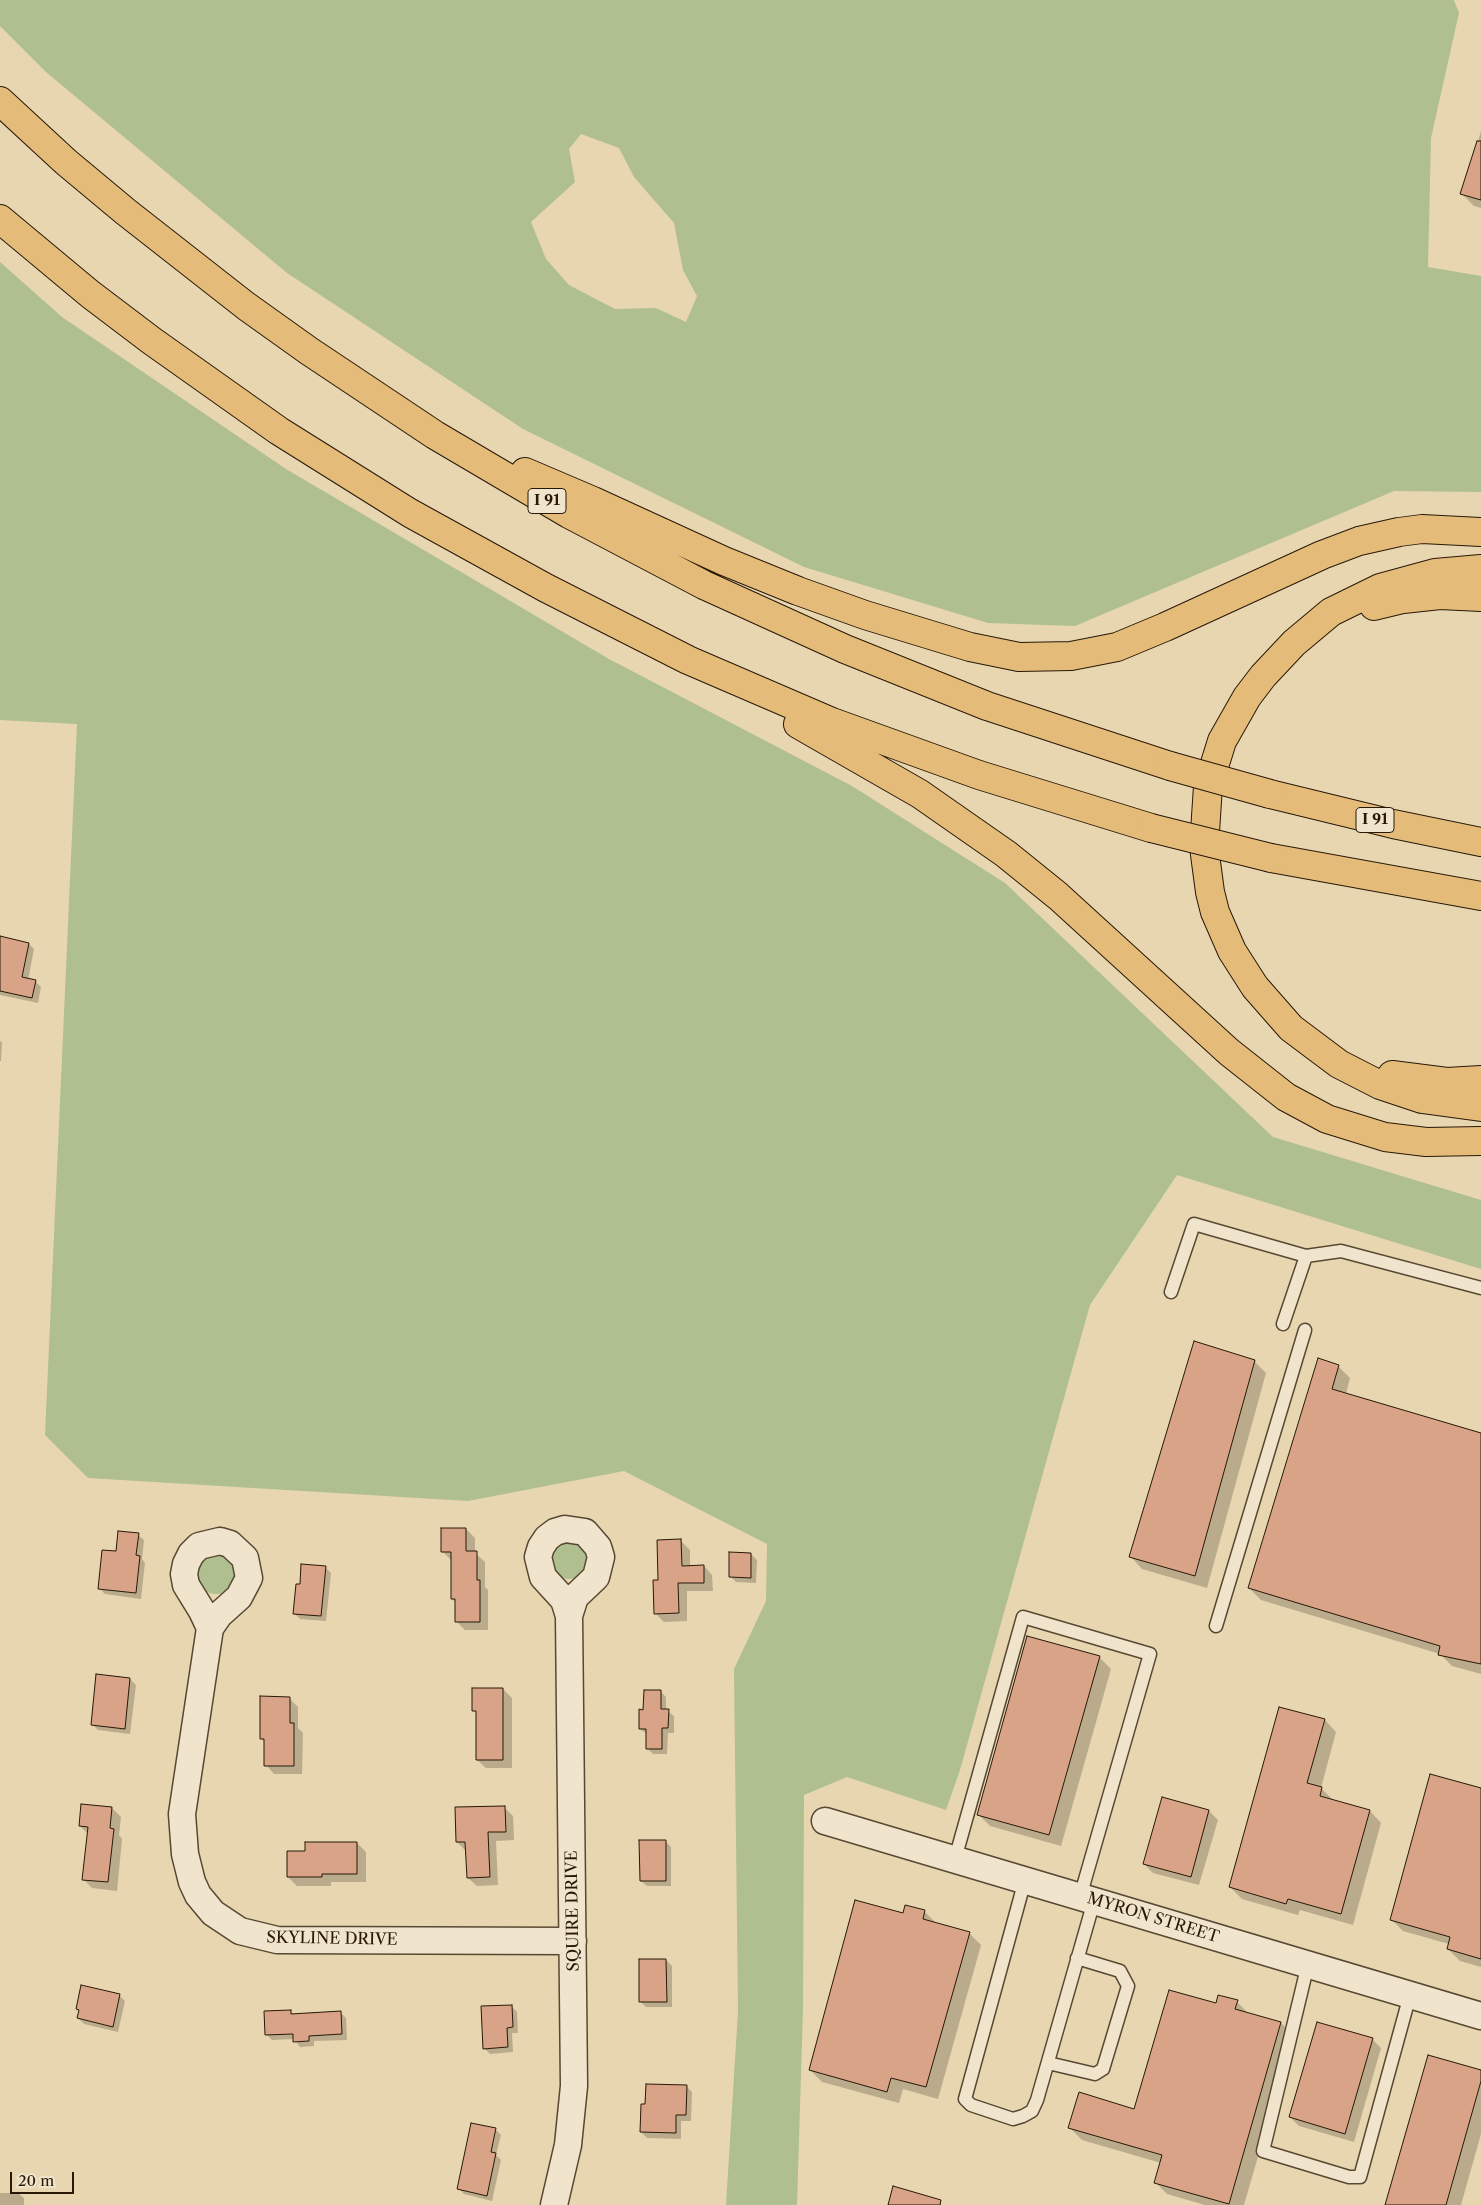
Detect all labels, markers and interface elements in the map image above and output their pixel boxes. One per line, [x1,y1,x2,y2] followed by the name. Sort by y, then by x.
[528,488,566,514] road number: I 91
[1356,808,1394,832] road number: I 91
[562,1850,584,1972] street label: SQUIRE DRIVE
[1085,1889,1221,1947] street label: MYRON STREET
[266,1928,398,1950] street label: SKYLINE DRIVE
[12,2162,76,2194] scale bar
[18,2171,54,2190] text: 20 m

